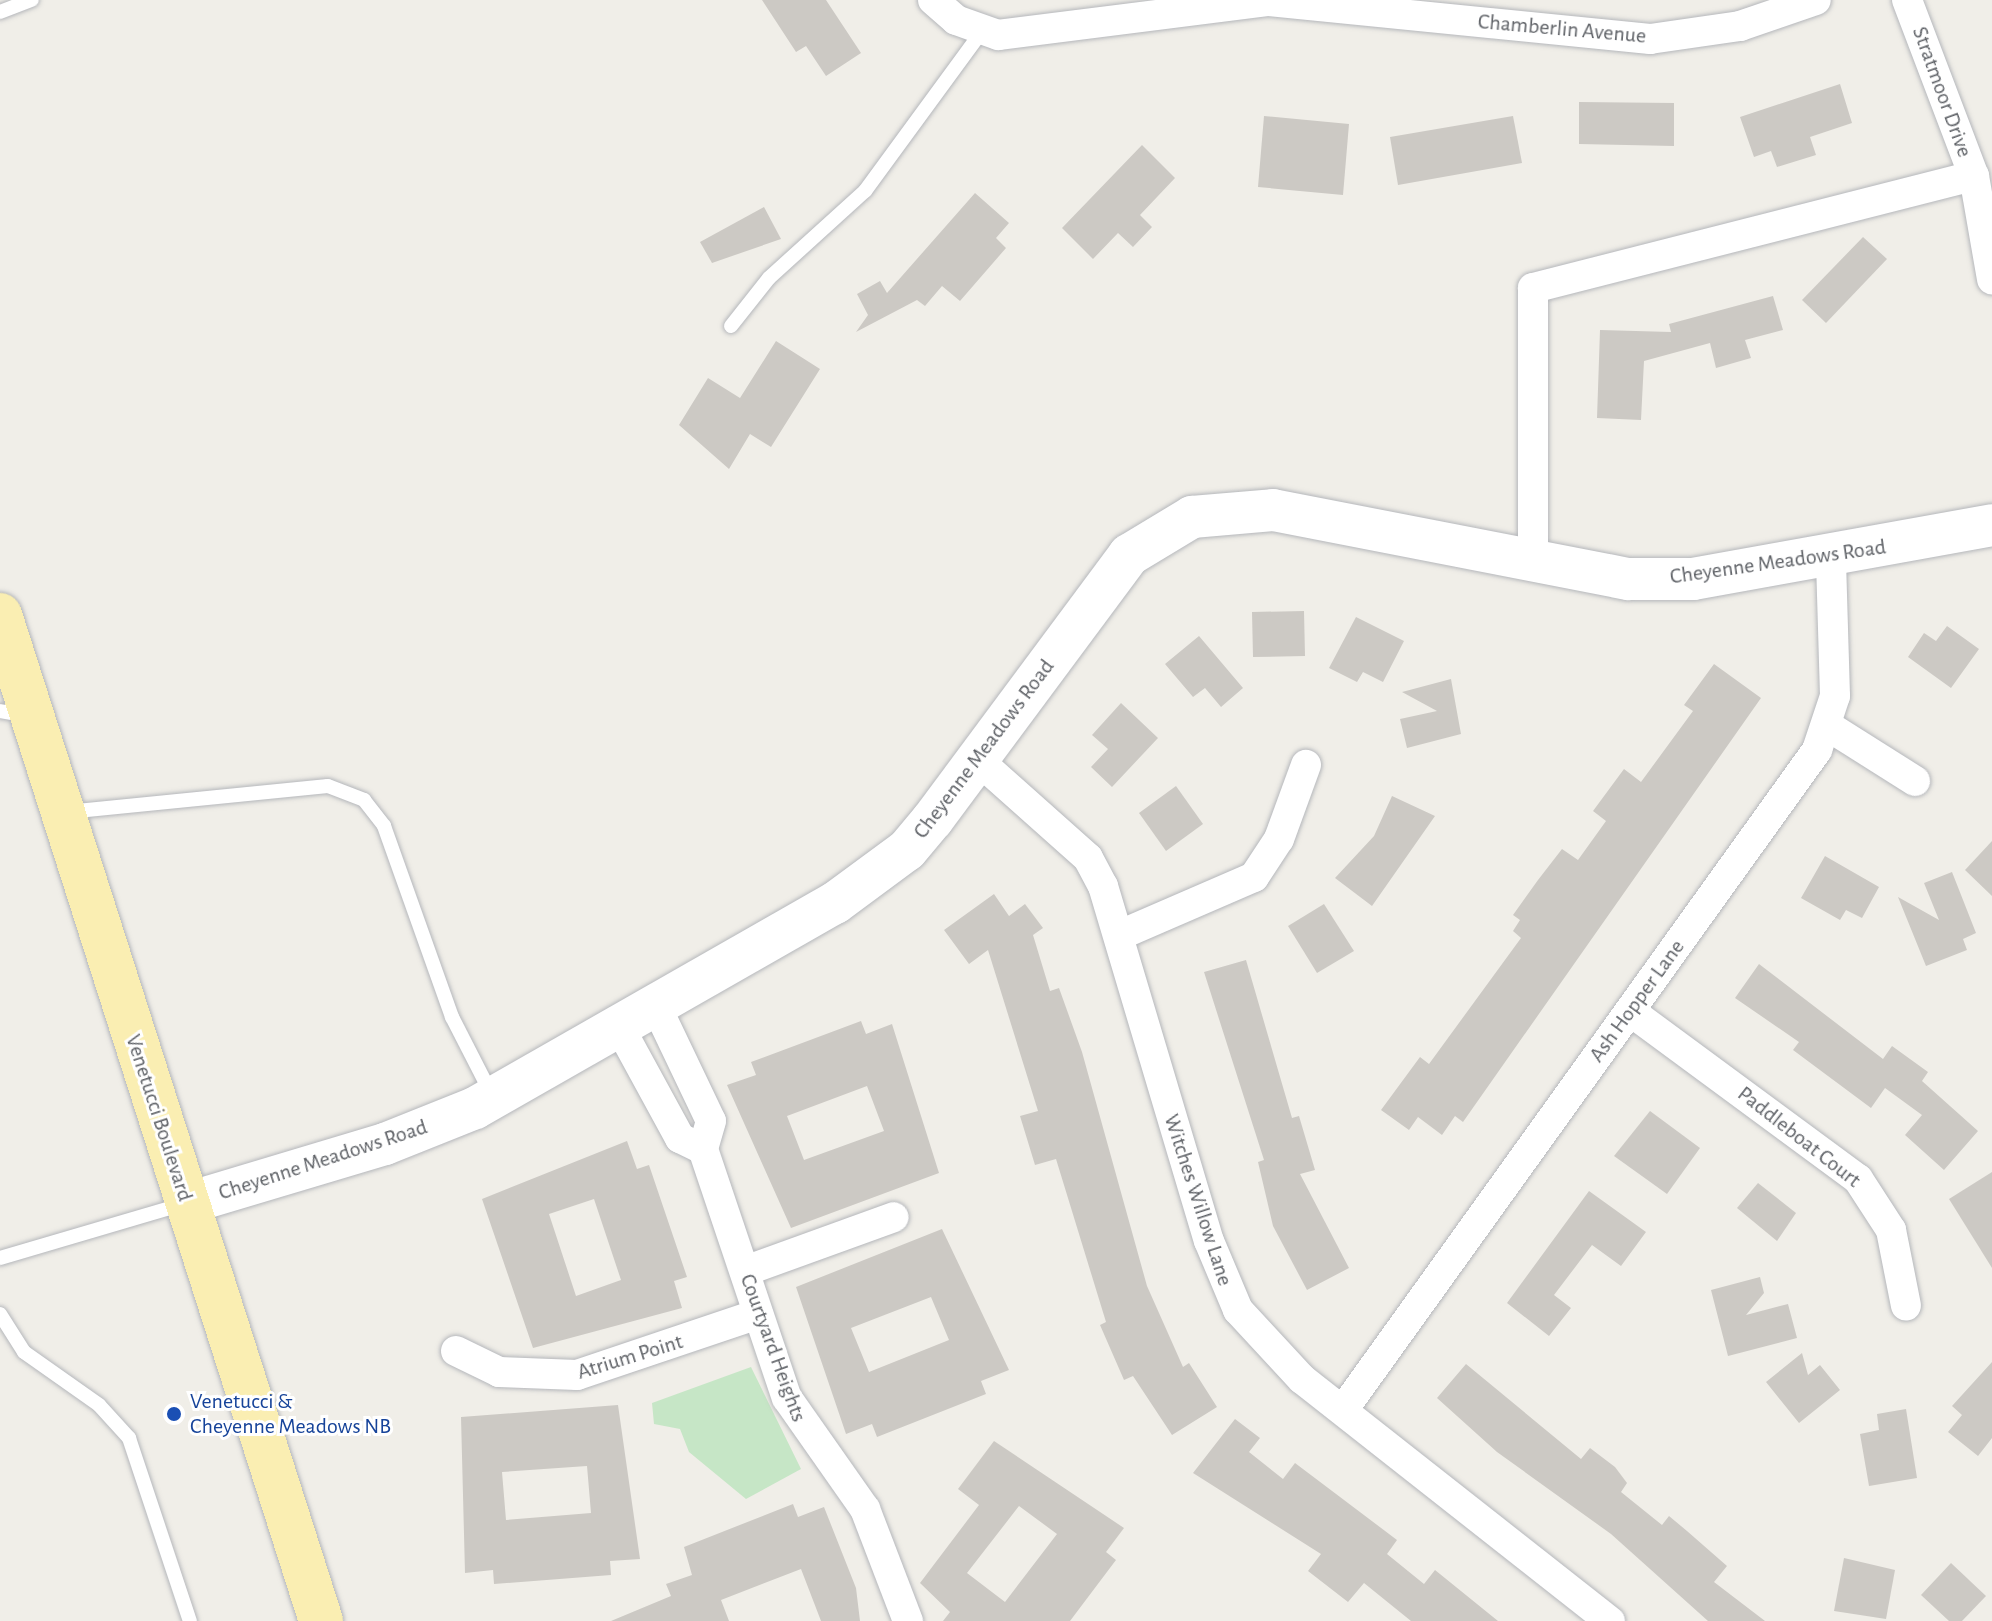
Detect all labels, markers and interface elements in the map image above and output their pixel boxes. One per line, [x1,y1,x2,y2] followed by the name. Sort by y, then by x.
[1477,8,1647,50] street label: Chamberlin Avenue
[1906,23,1978,161] street label: Stratmoor Drive
[1668,534,1888,590] street label: Cheyenne Meadows Road
[908,654,1060,844] street label: Cheyenne Meadows Road
[1584,935,1690,1067] street label: Ash Hopper Lane
[120,1031,198,1205] street label: Venetucci Boulevard
[1732,1081,1866,1193] street label: Paddleboat Court
[1158,1111,1238,1289] street label: Witches Willow Lane
[215,1114,431,1206] street label: Cheyenne Meadows Road
[734,1270,812,1426] street label: Courtyard Heights
[574,1328,686,1386] street label: Atrium Point
[190,1388,391,1440] place label: Venetucci & Cheyenne Meadows NB
[165,1405,183,1423] marker: Venetucci & Cheyenne Meadows NB

